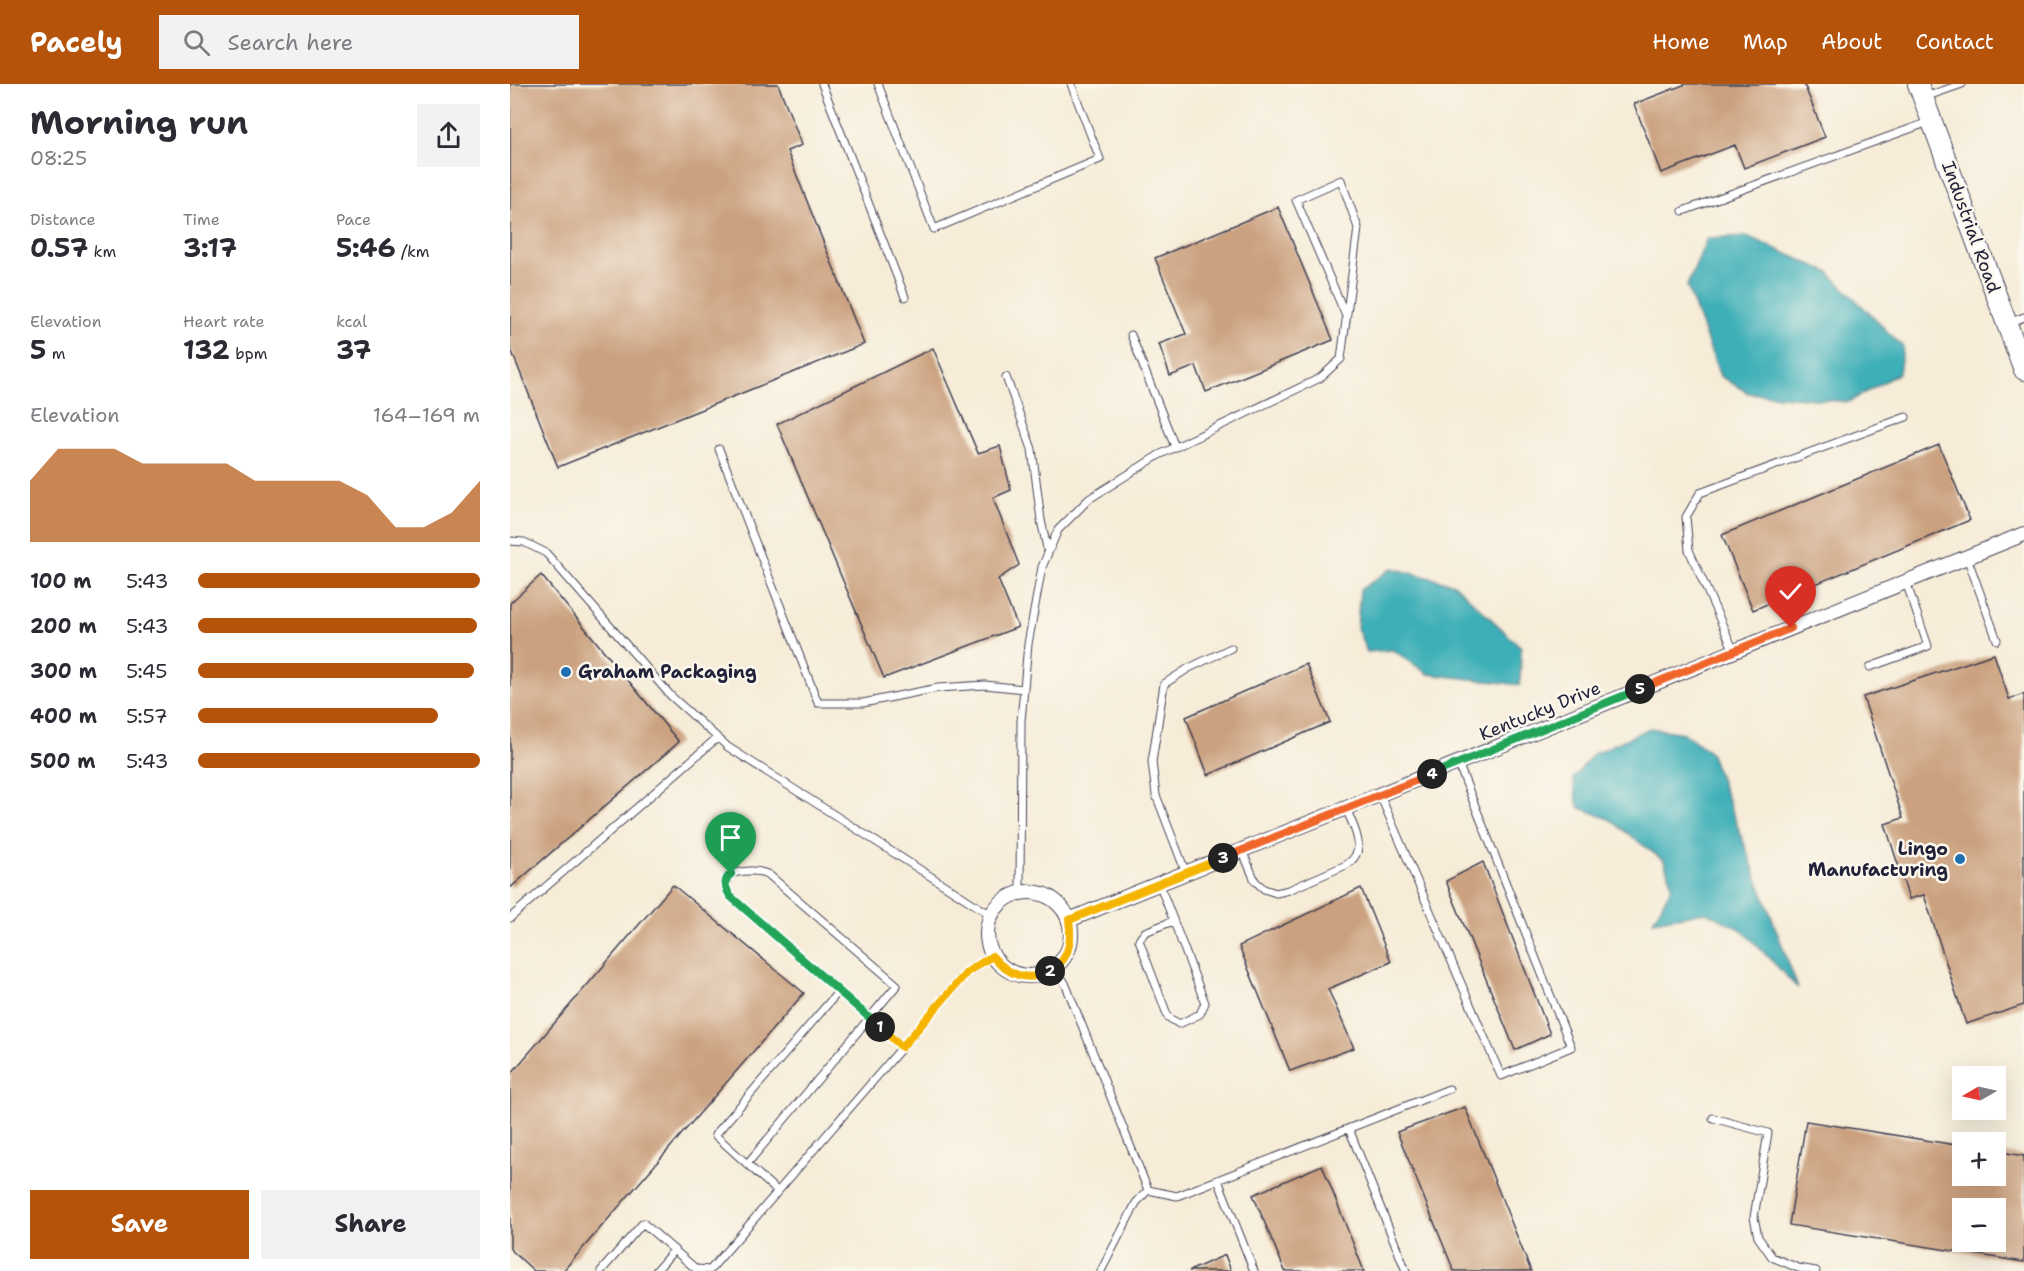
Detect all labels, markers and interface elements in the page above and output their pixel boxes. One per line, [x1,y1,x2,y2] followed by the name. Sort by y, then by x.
[159,15,579,69] search box
[30,23,123,61] text: Pacely
[180,26,213,59] icon: search
[228,28,353,57] text: Search here
[1652,28,1710,56] text: Home
[1743,28,1788,56] text: Map
[1821,28,1882,56] text: About
[1915,28,1994,56] text: Contact
[30,100,248,145] text: Morning run
[417,104,480,167] button: share
[30,145,87,171] text: 08:25
[1936,158,2006,296] street label: Industrial Road
[30,209,96,230] text: Distance
[183,209,220,230] text: Time
[336,209,371,230] text: Pace
[30,230,88,265] text: 0.57
[183,230,237,265] text: 3:17
[336,230,396,265] text: 5:46
[88,241,116,262] text: km
[396,241,430,262] text: /km
[30,311,102,332] text: Elevation
[183,311,265,332] text: Heart rate
[336,311,367,332] text: kcal
[30,332,46,367] text: 5
[183,332,230,367] text: 132
[336,332,371,367] text: 37
[46,343,66,364] text: m
[230,343,267,364] text: bpm
[30,402,120,428] text: Elevation
[373,402,480,428] text: 164–169 m
[1765,566,1816,628] pin
[30,568,92,594] text: 100 m
[126,568,168,594] text: 5:43
[1774,575,1807,608] icon: check
[30,613,97,639] text: 200 m
[126,613,168,639] text: 5:43
[30,658,97,684] text: 300 m
[126,658,167,684] text: 5:45
[578,660,757,684] place label: Graham Packaging
[559,665,573,679] marker: Graham Packaging
[1625,674,1655,704] pin: 5
[1476,676,1604,746] street label: Kentucky Drive
[1635,678,1645,699] text: 5
[30,703,97,729] text: 400 m
[126,703,168,729] text: 5:57
[30,748,96,774] text: 500 m
[126,748,168,774] text: 5:43
[1417,759,1447,789] pin: 4
[1426,763,1438,784] text: 4
[705,812,756,874] pin
[714,821,747,854] icon: arrive
[1808,837,1948,882] place label: Lingo Manufacturing
[1208,843,1238,873] pin: 3
[1217,847,1229,868] text: 3
[1953,852,1967,866] marker: Lingo Manufacturing
[1035,956,1065,986] pin: 2
[1044,960,1056,981] text: 2
[865,1012,895,1042] pin: 1
[876,1016,884,1037] text: 1
[1952,1066,2006,1120] north arrow
[1952,1066,2006,1252] map controls
[1952,1132,2006,1186] button: +
[30,1190,249,1259] button: Save
[261,1190,480,1259] button: Share
[1952,1198,2006,1252] button: −

